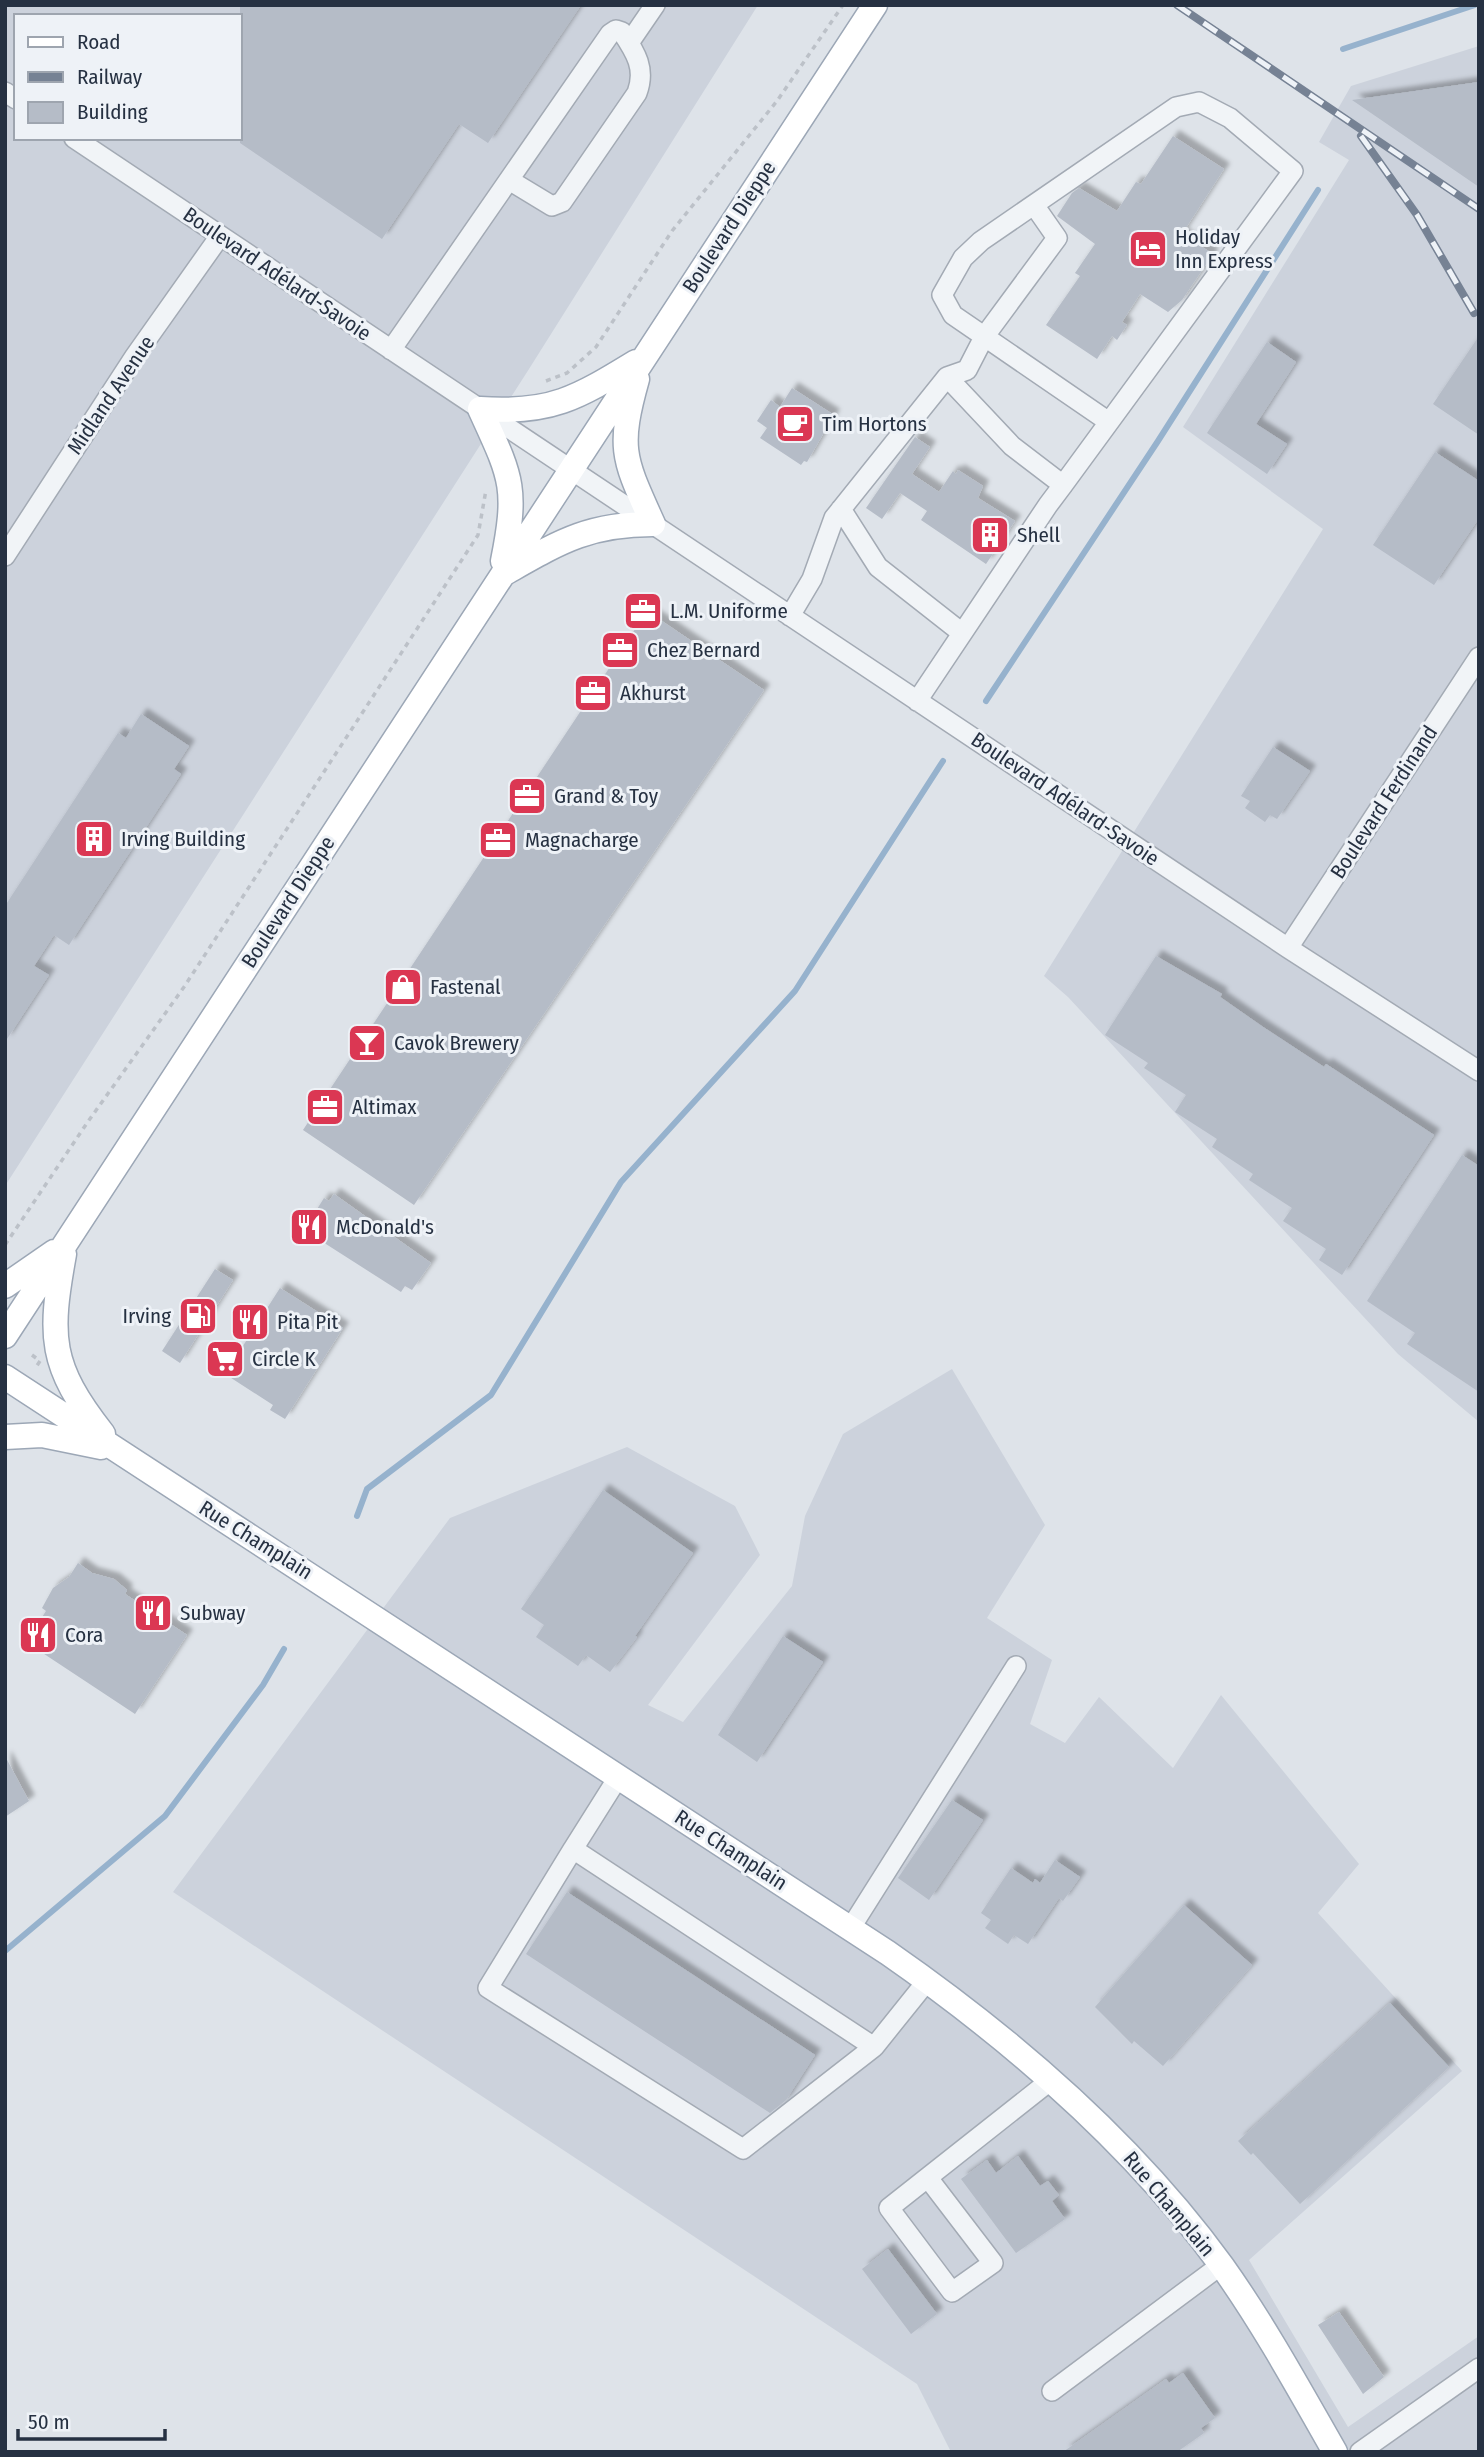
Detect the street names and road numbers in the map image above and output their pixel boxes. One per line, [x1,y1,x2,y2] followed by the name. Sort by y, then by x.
[677,156,781,298] street label: Boulevard Dieppe
[178,201,376,347] street label: Boulevard Adélard-Savoie
[62,331,160,459] street label: Midland Avenue
[1325,721,1443,883] street label: Boulevard Ferdinand
[966,726,1164,872] street label: Boulevard Adélard-Savoie
[236,831,340,973] street label: Boulevard Dieppe
[194,1495,318,1585] street label: Rue Champlain
[670,1804,792,1896] street label: Rue Champlain
[1118,2146,1220,2262] street label: Rue Champlain

